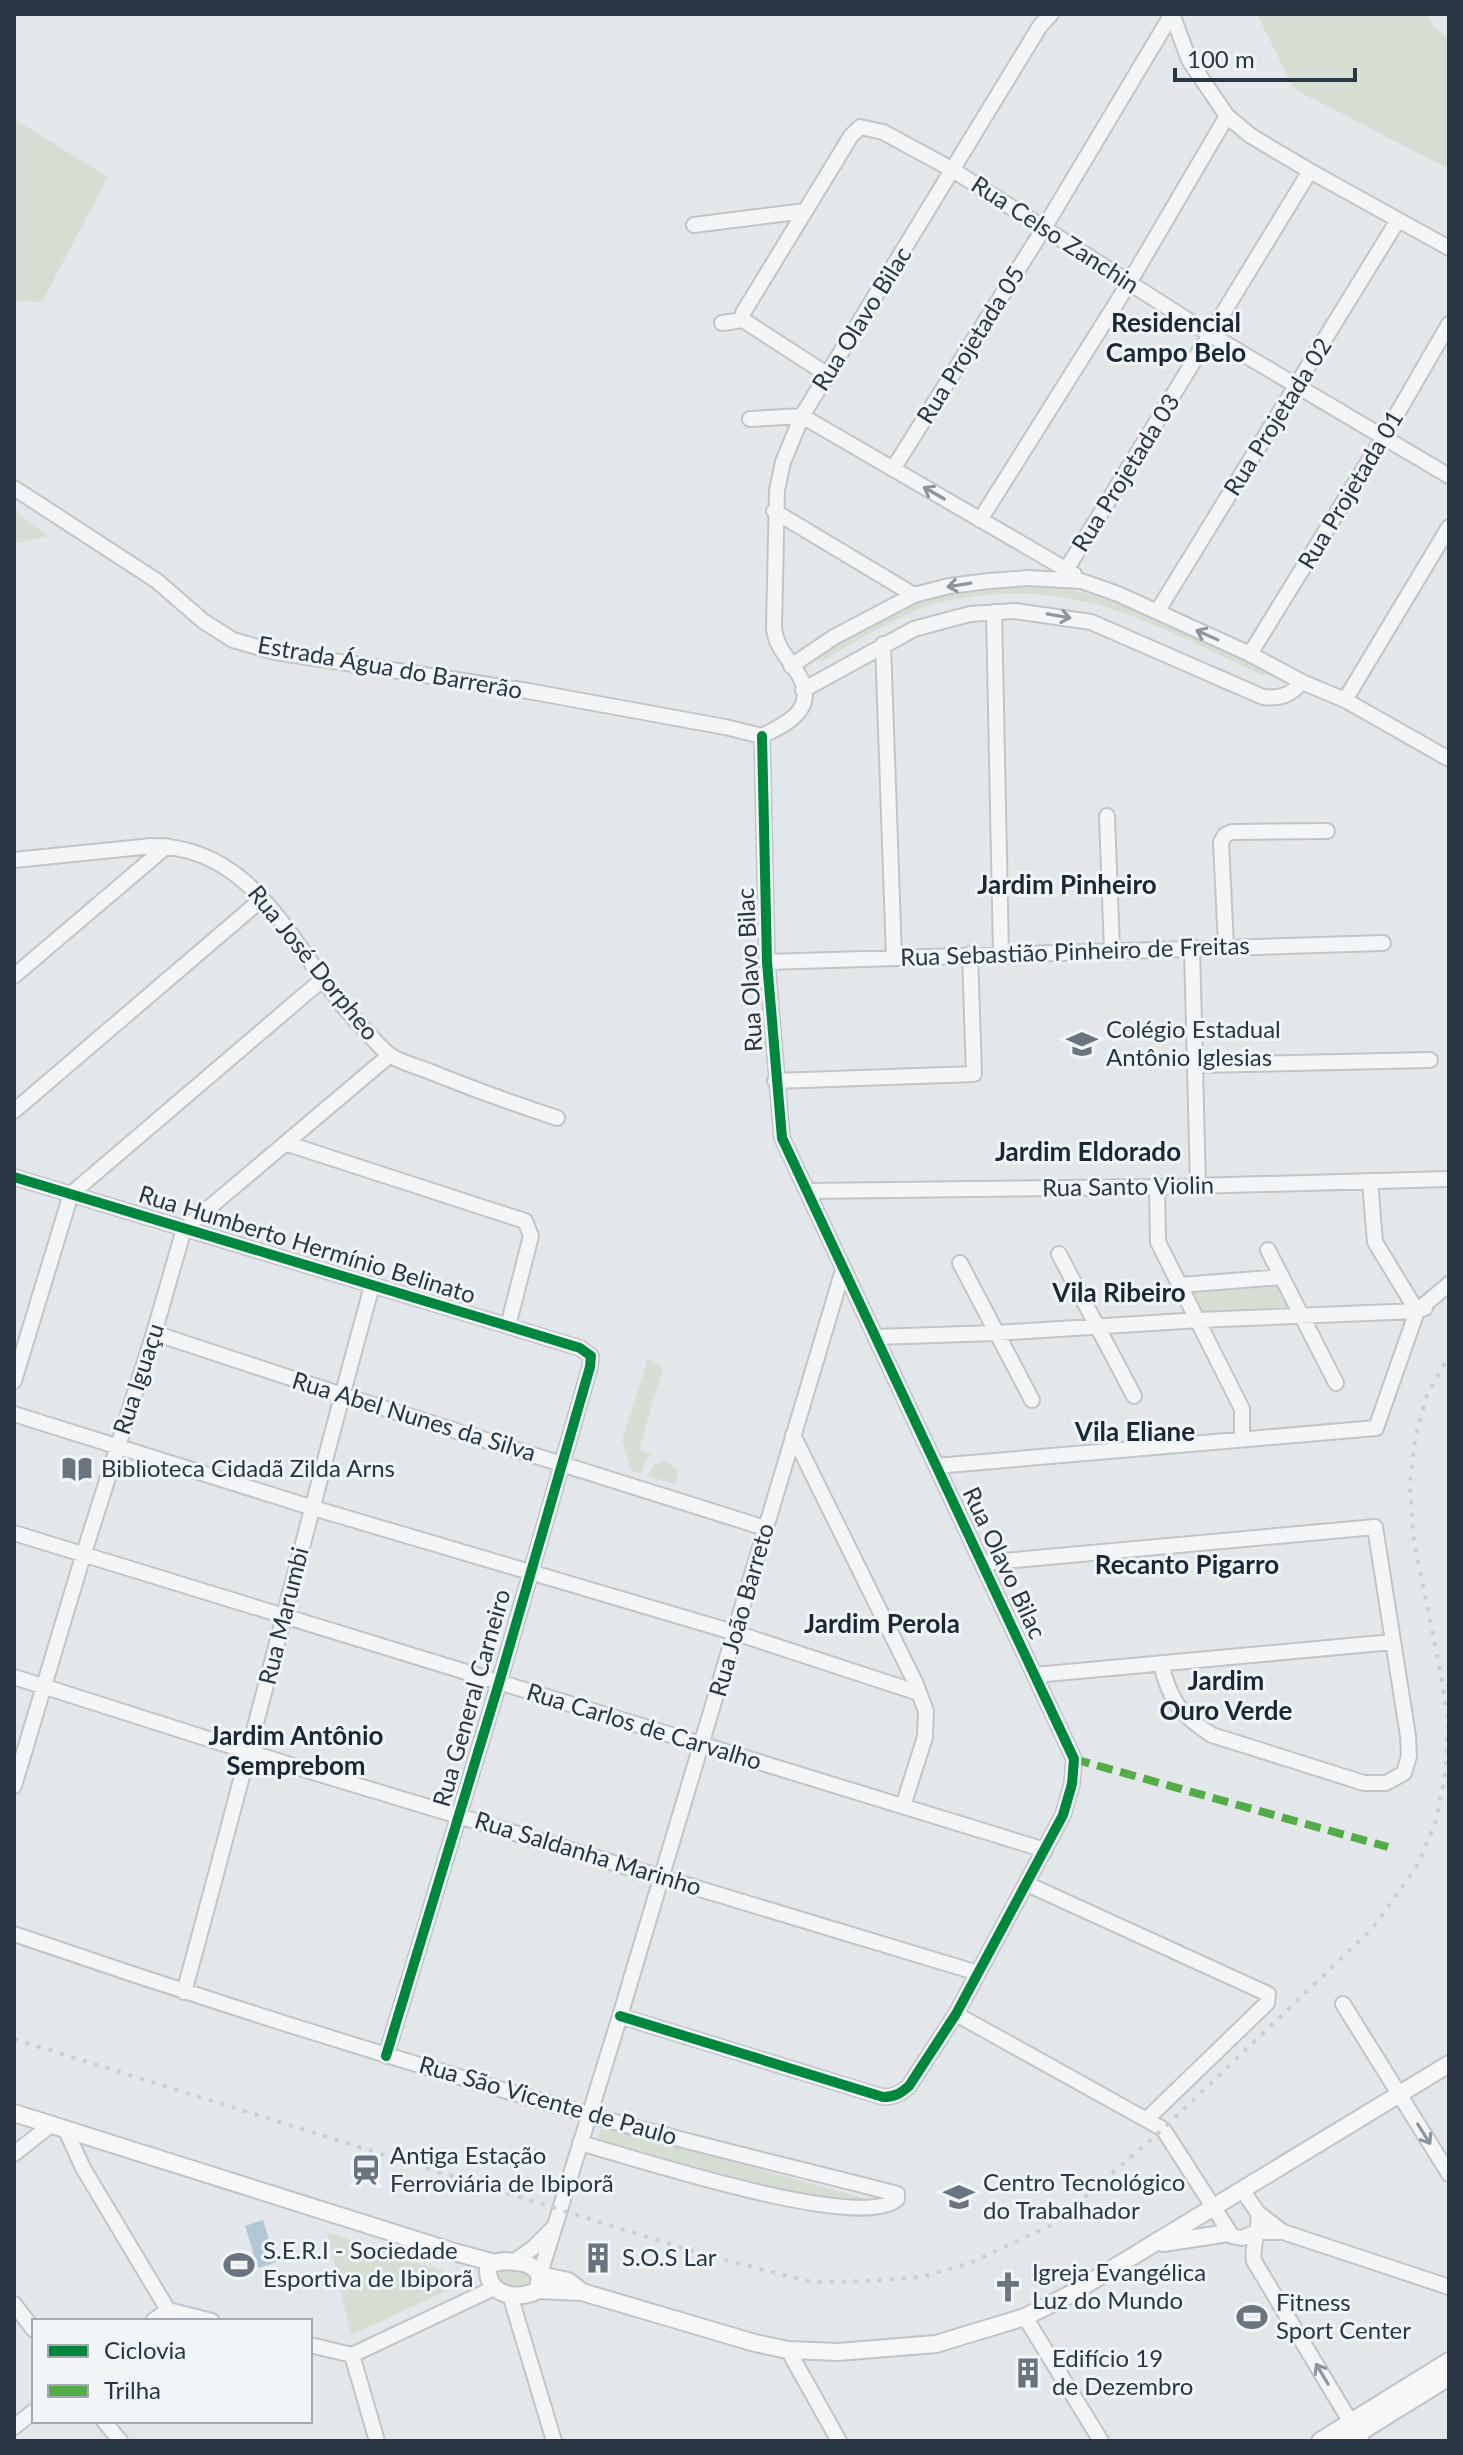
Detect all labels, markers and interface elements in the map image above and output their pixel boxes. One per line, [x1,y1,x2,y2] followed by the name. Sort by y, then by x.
[1175,32,1355,82] scale bar
[1187,44,1255,73] text: 100 m
[967,169,1145,299] street label: Rua Celso Zanchin
[805,241,917,396] street label: Rua Olavo Bilac
[910,260,1030,428] street label: Rua Projetada 05
[1106,306,1246,368] district label: Residencial Campo Belo
[1217,332,1337,500] street label: Rua Projetada 02
[1065,388,1185,556] street label: Rua Projetada 03
[1291,405,1409,574] street label: Rua Projetada 01
[922,485,946,500] one-way arrow
[946,578,972,593] one-way arrow
[1046,610,1071,625] one-way arrow
[1195,626,1220,641] one-way arrow
[256,629,525,704] street label: Estrada Água do Barrerão
[977,868,1157,900] district label: Jardim Pinheiro
[243,879,386,1046] street label: Rua José Dorpheo
[730,887,767,1053] street label: Rua Olavo Bilac
[900,930,1250,971] street label: Rua Sebastião Pinheiro de Freitas
[1106,1014,1281,1071] place label: Colégio Estadual Antônio Iglesias
[1065,1027,1099,1061] school or university icon: Colégio Estadual Antônio Iglesias
[995,1135,1181,1167] district label: Jardim Eldorado
[1042,1170,1214,1201] street label: Rua Santo Violin
[135,1178,479,1309] street label: Rua Humberto Hermínio Belinato
[1051,1276,1186,1308] district label: Vila Ribeiro
[106,1319,169,1438] street label: Rua Iguaçu
[289,1365,540,1466] street label: Rua Abel Nunes da Silva
[1074,1415,1195,1447] district label: Vila Eliane
[60,1452,94,1486] library icon: Biblioteca Cidadã Zilda Arns
[101,1453,395,1482] place label: Biblioteca Cidadã Zilda Arns
[958,1482,1053,1643] street label: Rua Olavo Bilac
[702,1519,779,1700] street label: Rua João Barreto
[251,1544,314,1688] street label: Rua Marumbi
[1095,1548,1279,1580] district label: Recanto Pigarro
[426,1586,515,1810] street label: Rua General Carneiro
[804,1607,960,1639] district label: Jardim Perola
[1160,1664,1293,1726] district label: Jardim Ouro Verde
[523,1676,765,1775] street label: Rua Carlos de Carvalho
[208,1719,384,1781] district label: Jardim Antônio Semprebom
[472,1804,705,1901] street label: Rua Saldanha Marinho
[416,2049,681,2150] street label: Rua São Vicente de Paulo
[1417,2122,1433,2145] one-way arrow
[390,2140,614,2197] place label: Antiga Estação Ferroviária de Ibiporã
[349,2153,383,2187] station icon: Antiga Estação Ferroviária de Ibiporã
[983,2167,1185,2224] place label: Centro Tecnológico do Trabalhador
[942,2180,976,2214] school or university icon: Centro Tecnológico do Trabalhador
[263,2235,473,2292] place label: S.E.R.I - Sociedade Esportiva de Ibiporã
[581,2241,615,2275] building icon: S.O.S Lar
[622,2242,717,2271] place label: S.O.S Lar
[222,2248,256,2282] sports icon: S.E.R.I - Sociedade Esportiva de Ibiporã
[1032,2257,1206,2314] place label: Igreja Evangélica Luz do Mundo
[991,2270,1025,2304] church icon: Igreja Evangélica Luz do Mundo
[1276,2287,1411,2344] place label: Fitness Sport Center
[1235,2300,1269,2334] sports icon: Fitness Sport Center
[32,2319,312,2423] legend
[104,2335,186,2364] text: Ciclovia
[1052,2343,1193,2400] place label: Edifício 19 de Dezembro
[1011,2356,1045,2390] building icon: Edifício 19 de Dezembro
[1314,2363,1330,2386] one-way arrow
[104,2375,161,2404] text: Trilha

